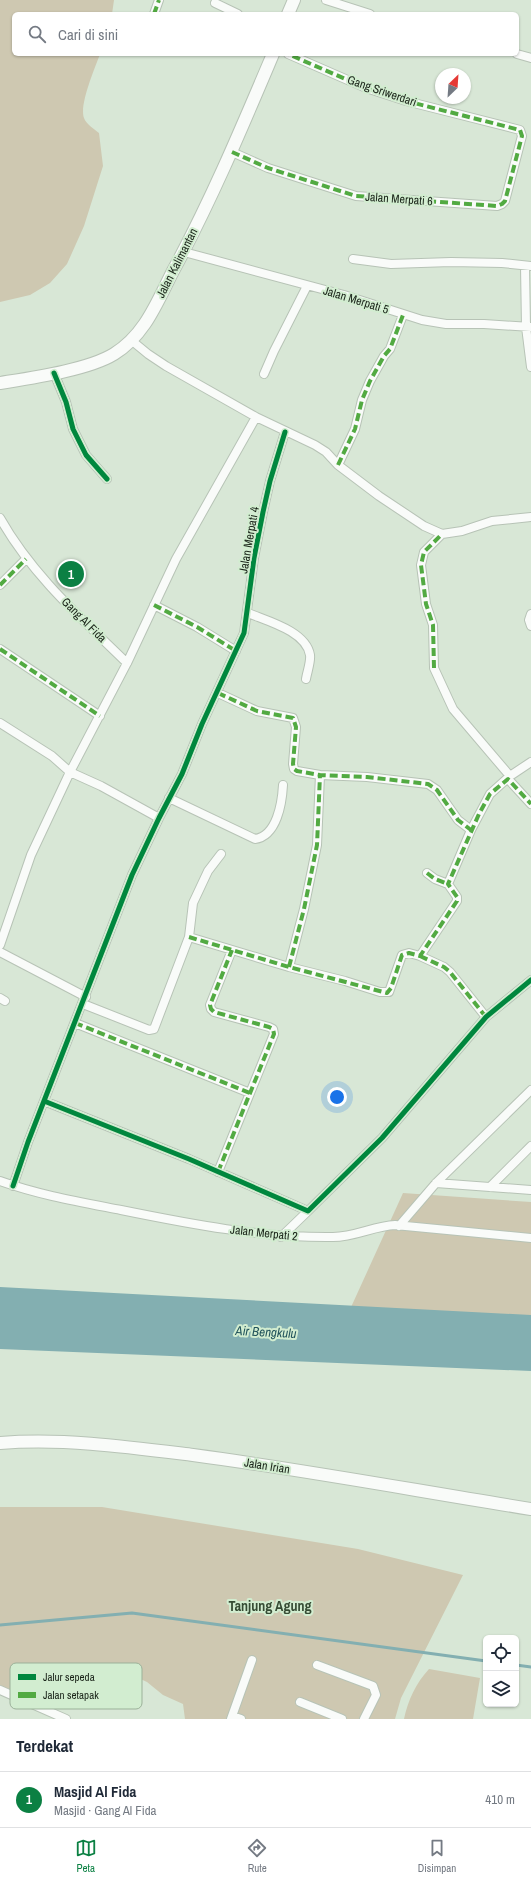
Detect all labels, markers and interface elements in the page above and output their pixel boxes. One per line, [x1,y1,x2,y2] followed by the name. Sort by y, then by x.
[12,12,519,56] search box
[26,23,48,45] icon: search
[58,24,118,45] text: Cari di sini
[435,68,471,104] north arrow
[345,72,419,110] street label: Gang Sriwerdari
[365,189,433,209] street label: Jalan Merpati 6
[153,225,201,301] street label: Jalan Kalimantan
[321,282,391,318] street label: Jalan Merpati 5
[235,505,263,575] street label: Jalan Merpati 4
[58,559,84,589] pin: 1
[58,594,110,646] street label: Gang Al Fida
[327,1087,347,1107] your location
[229,1221,299,1245] street label: Jalan Merpati 2
[234,1322,297,1342] water label: Air Bengkulu
[243,1455,291,1477] street label: Jalan Irian
[229,1597,311,1615] district label: Tanjung Agung
[483,1635,519,1707] map controls
[483,1635,519,1671] button: locate
[10,1663,142,1709] legend
[43,1670,95,1684] text: Jalur sepeda
[483,1671,519,1707] button: layers
[43,1688,99,1702] text: Jalan setapak
[16,1734,73,1757] text: Terdekat
[54,1781,136,1802] text: Masjid Al Fida
[26,1791,32,1808] text: 1
[485,1791,515,1808] text: 410 m
[54,1802,157,1819] text: Masjid · Gang Al Fida
[75,1837,97,1875] tab: Peta
[246,1837,268,1875] tab: Rute
[418,1837,456,1875] tab: Disimpan

